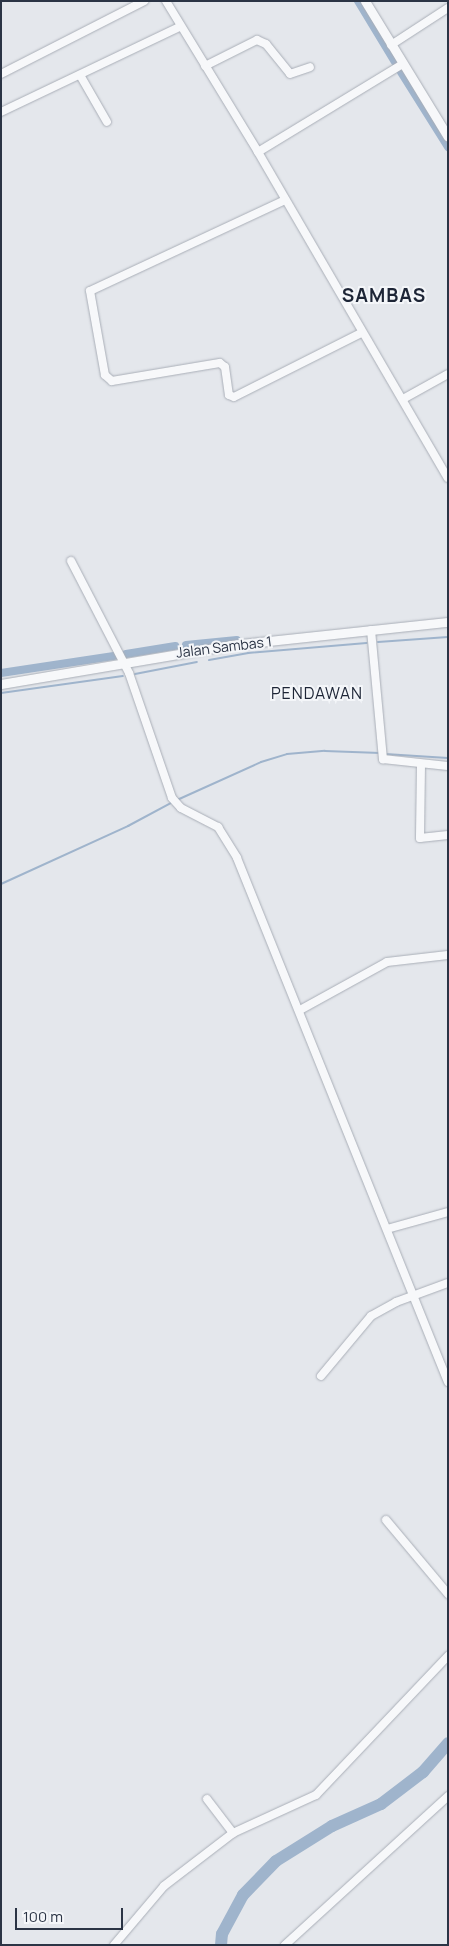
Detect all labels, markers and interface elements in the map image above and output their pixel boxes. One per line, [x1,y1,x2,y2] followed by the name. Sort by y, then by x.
[341,285,427,307] district label: SAMBAS
[175,633,273,661] street label: Jalan Sambas 1
[270,683,364,703] district label: PENDAWAN
[18,1898,125,1930] scale bar
[23,1906,63,1927] text: 100 m

